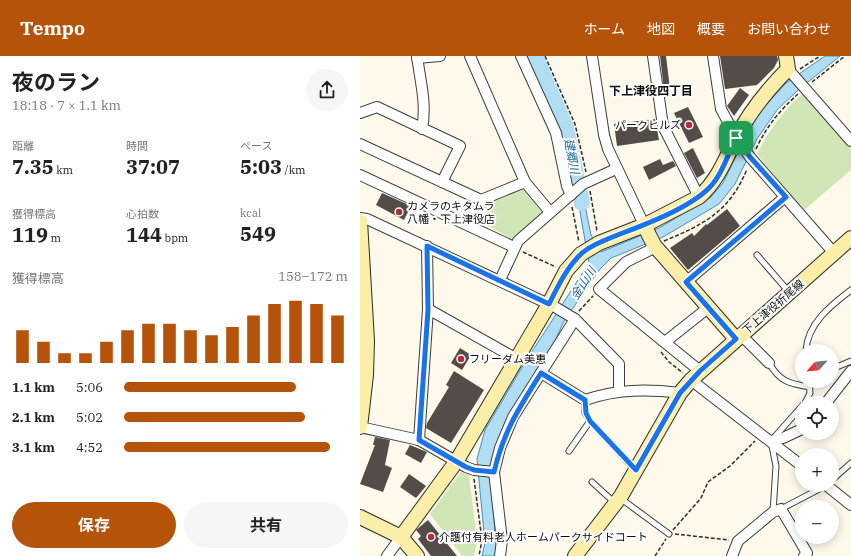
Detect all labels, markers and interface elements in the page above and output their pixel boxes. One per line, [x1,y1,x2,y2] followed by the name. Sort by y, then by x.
[20,16,85,40] text: Tempo
[583,20,625,38] text: ホーム
[647,20,675,38] text: 地図
[697,20,725,38] text: 概要
[747,20,831,38] text: お問い合わせ
[12,67,100,96] text: 夜のラン
[306,69,348,111] button: share
[609,83,693,98] district label: 下上津役四丁目
[12,97,121,114] text: 18:18 · 7 × 1.1 km
[615,118,681,132] place label: パークヒルズ
[684,120,694,130] marker: パークヒルズ
[719,121,753,155] pin
[725,127,747,149] icon: arrive
[561,137,583,177] water label: 建郷川
[12,139,34,153] text: 距離
[126,139,148,153] text: 時間
[240,139,272,153] text: ペース
[12,153,54,180] text: 7.35
[126,153,180,180] text: 37:07
[240,153,282,180] text: 5:03
[54,163,73,177] text: km
[282,163,306,177] text: /km
[407,199,495,226] place label: カメラのキタムラ 八幡・下上津役店
[240,206,261,220] text: kcal
[12,207,56,221] text: 獲得標高
[126,207,159,221] text: 心拍数
[394,207,404,217] marker: カメラのキタムラ 八幡・下上津役店
[240,220,276,247] text: 549
[12,221,48,248] text: 119
[126,221,162,248] text: 144
[48,231,61,245] text: m
[162,231,188,245] text: bpm
[567,262,600,302] water label: 金山川
[278,268,348,285] text: 158–172 m
[12,270,64,287] text: 獲得標高
[739,276,807,338] street label: 下上津役折尾線
[795,344,839,388] north arrow
[795,344,839,544] map controls
[469,352,546,366] place label: フリーダム美恵
[456,354,466,364] marker: フリーダム美恵
[12,379,55,396] text: 1.1 km
[76,379,103,396] text: 5:06
[795,396,839,440] button: locate
[12,409,55,426] text: 2.1 km
[76,409,103,426] text: 5:02
[12,439,55,456] text: 3.1 km
[76,439,103,456] text: 4:52
[795,448,839,492] button: +
[795,500,839,544] button: −
[12,502,176,548] button: 保存
[184,502,348,548] button: 共有
[439,530,648,544] place label: 介護付有料老人ホームパークサイドコート
[426,532,436,542] marker: 介護付有料老人ホームパークサイドコート

